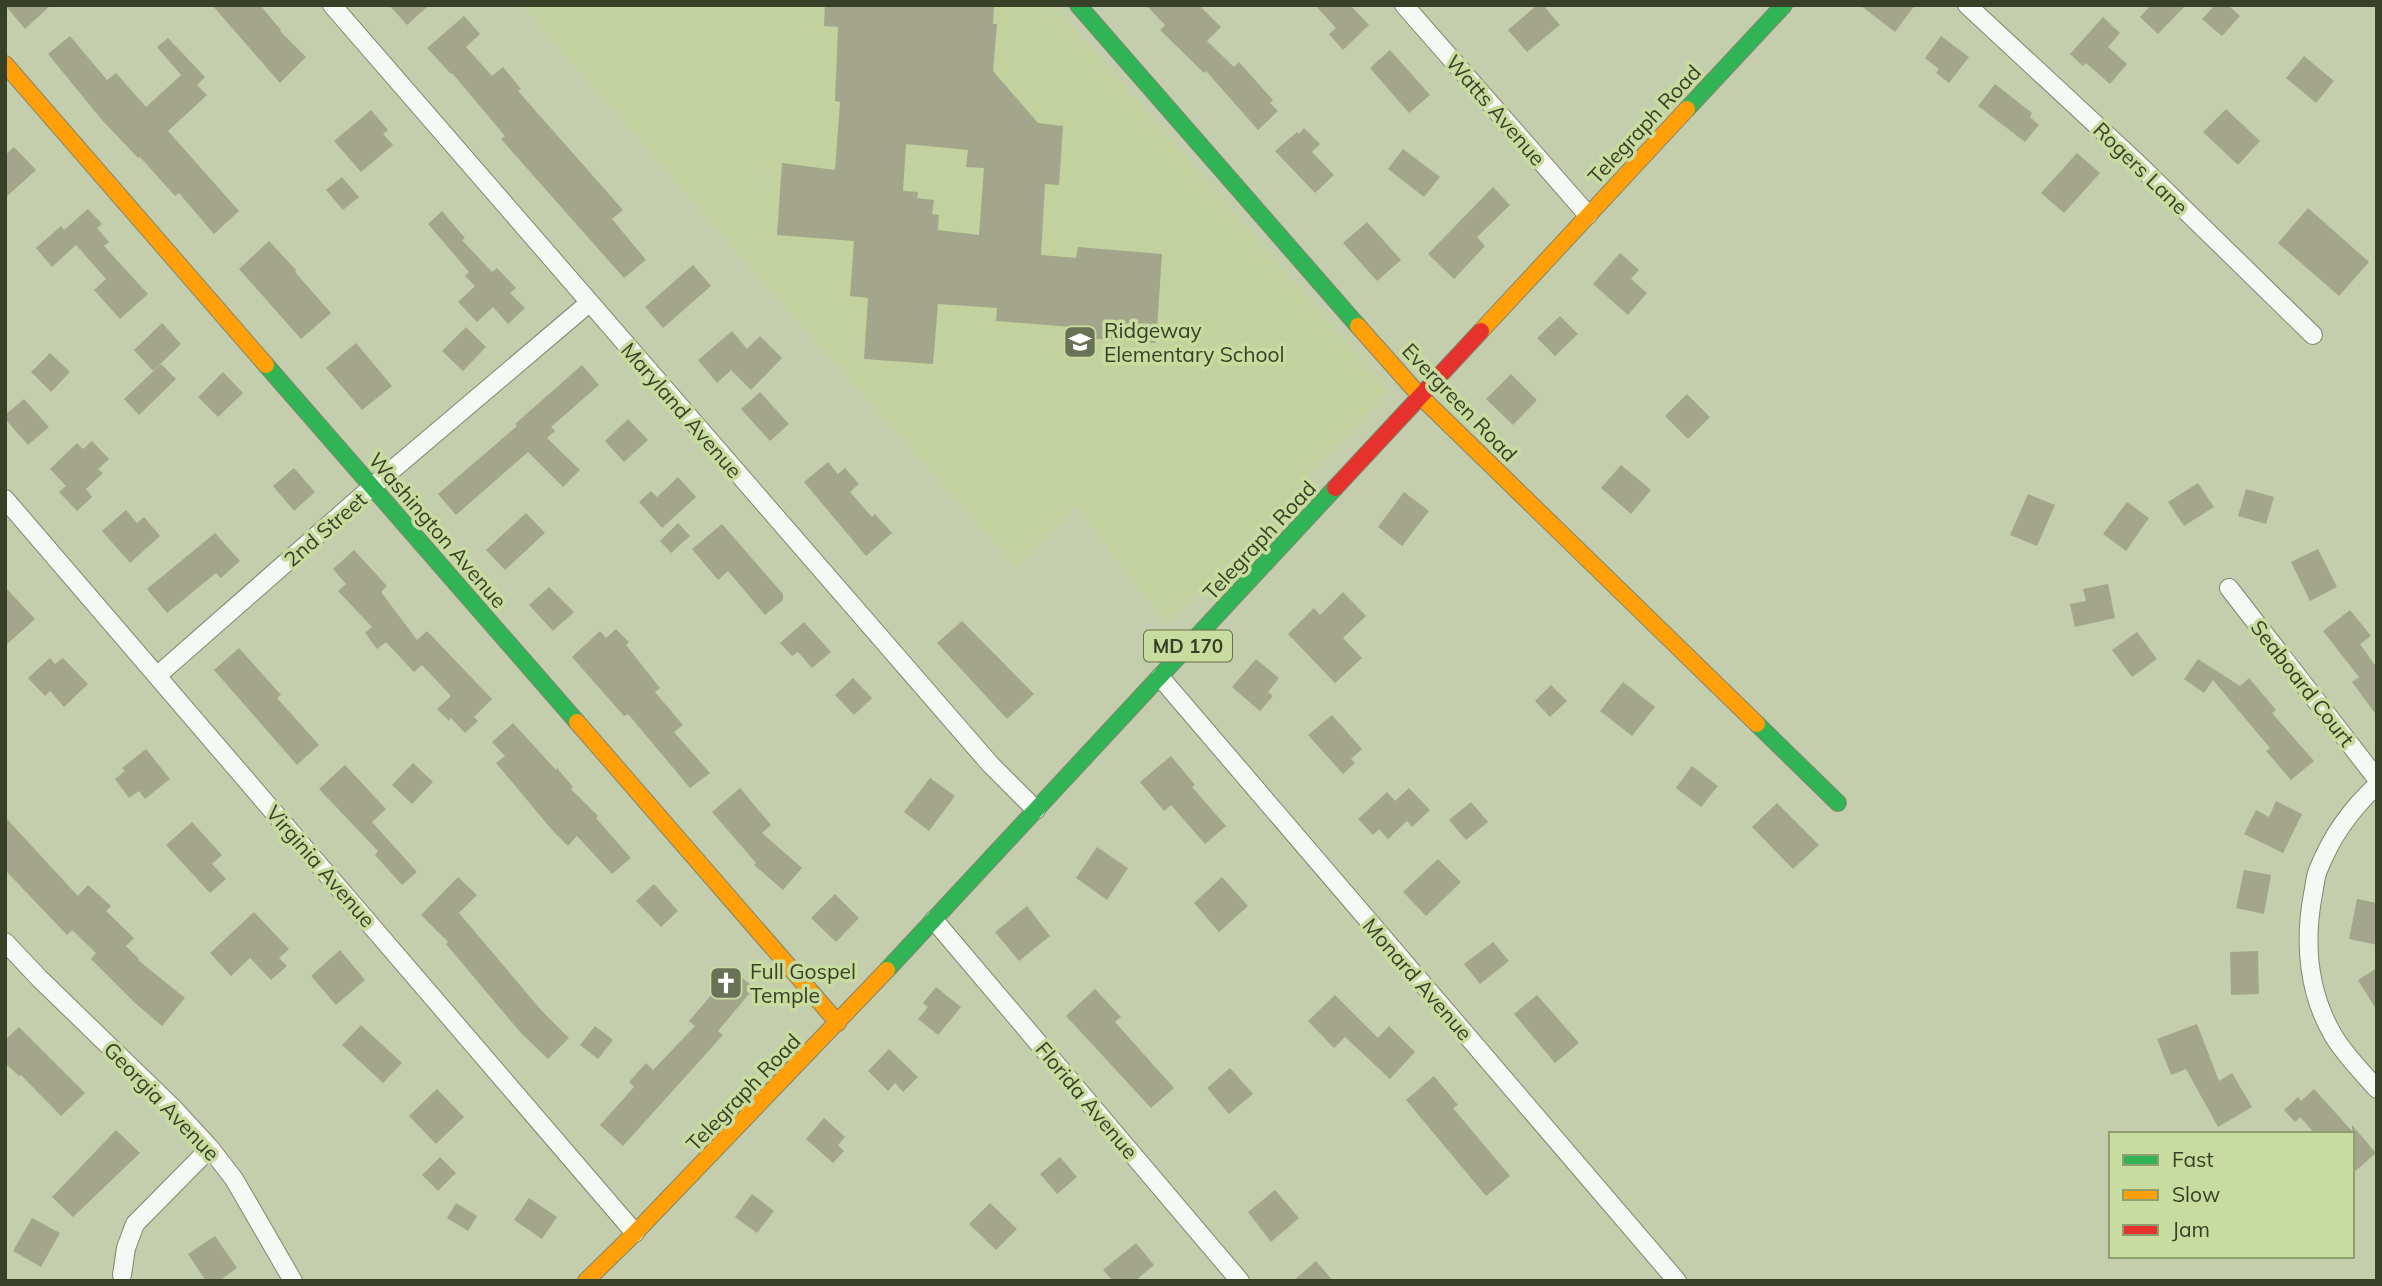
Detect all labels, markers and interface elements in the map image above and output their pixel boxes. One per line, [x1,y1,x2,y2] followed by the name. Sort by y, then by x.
[1441,49,1551,171] street label: Watts Avenue
[1582,59,1706,189] street label: Telegraph Road
[2088,116,2194,220] street label: Rogers Lane
[1104,317,1285,367] place label: Ridgeway Elementary School
[1061,323,1099,361] school or university icon: Ridgeway Elementary School
[616,337,748,483] street label: Maryland Avenue
[1397,337,1523,467] street label: Evergreen Road
[363,447,513,613] street label: Washington Avenue
[1197,475,1321,605] street label: Telegraph Road
[278,486,372,572] street label: 2nd Street
[2246,615,2360,751] street label: Seaboard Court
[1144,631,1232,662] road number: MD 170
[261,800,381,932] street label: Virginia Avenue
[1358,912,1478,1046] street label: Monard Avenue
[750,958,856,1008] place label: Full Gospel Temple
[707,964,745,1002] church icon: Full Gospel Temple
[680,1028,806,1156] street label: Telegraph Road
[99,1036,225,1166] street label: Georgia Avenue
[1030,1036,1144,1164] street label: Florida Avenue
[2109,1132,2354,1258] legend
[2172,1146,2214,1172] text: Fast
[2172,1181,2220,1207] text: Slow
[2172,1216,2210,1242] text: Jam

